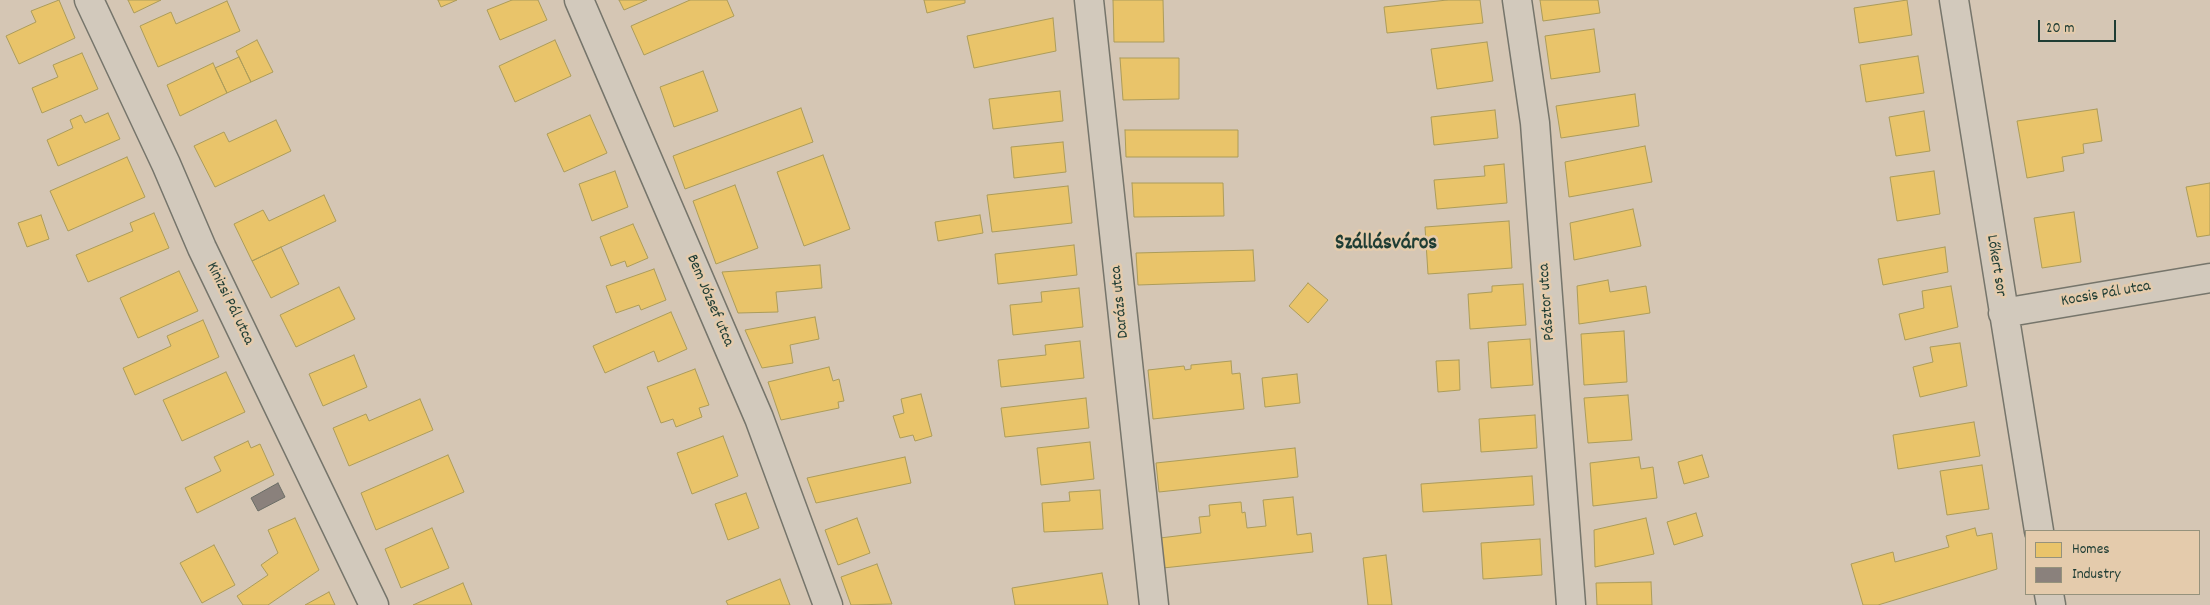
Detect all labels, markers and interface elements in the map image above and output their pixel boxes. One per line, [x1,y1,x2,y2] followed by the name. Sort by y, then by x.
[2040,10,2118,42] scale bar
[2046,18,2074,40] text: 20 m
[1335,232,1437,258] district label: Szállásváros
[1981,234,2009,298] street label: Lőkert sor
[681,252,737,350] street label: Bem József utca
[201,260,257,348] street label: Kinizsi Pál utca
[1536,263,1560,341] street label: Pásztor utca
[1108,265,1134,339] street label: Darázs utca
[2060,278,2152,312] street label: Kocsis Pál utca
[2025,530,2200,595] legend
[2072,539,2110,561] text: Homes
[2072,564,2121,586] text: Industry

